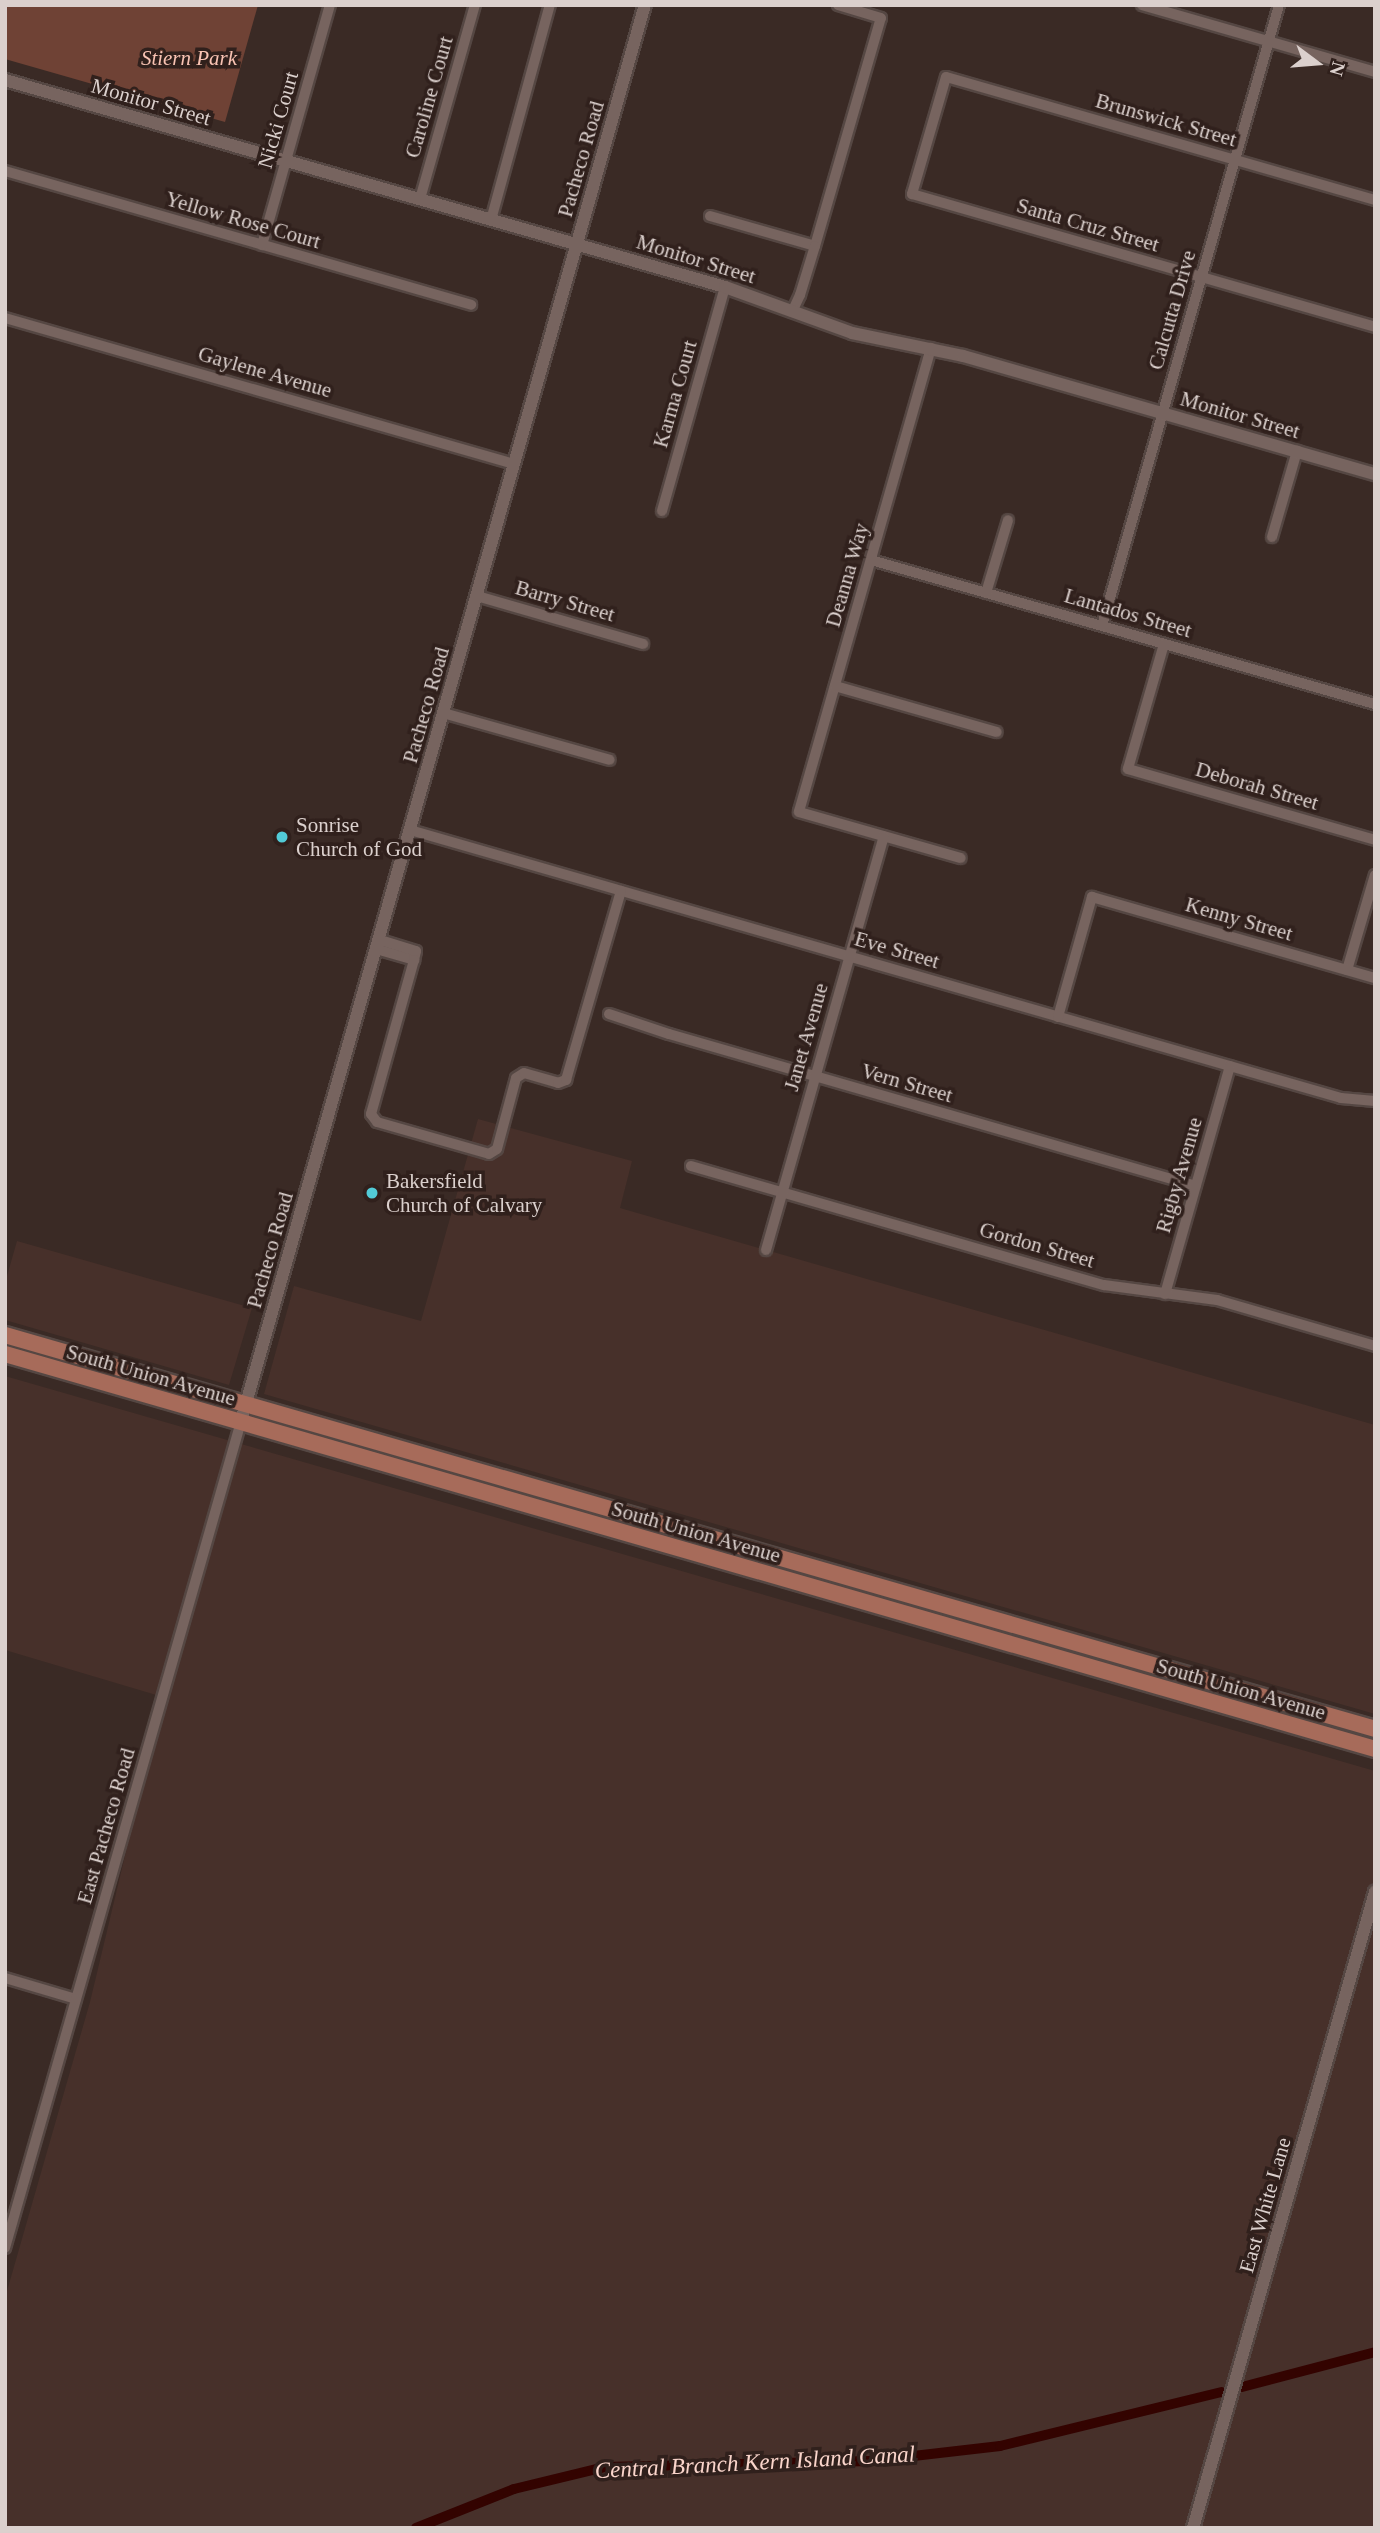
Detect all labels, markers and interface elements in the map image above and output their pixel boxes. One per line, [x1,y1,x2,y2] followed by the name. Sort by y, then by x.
[1282,28,1352,98] north arrow
[400,33,458,161] street label: Caroline Court
[141,45,237,71] park label: Stiern Park
[1326,59,1350,78] text: N
[252,69,304,171] street label: Nicki Court
[88,73,214,131] street label: Monitor Street
[1093,88,1239,152] street label: Brunswick Street
[552,98,610,220] street label: Pacheco Road
[163,186,323,254] street label: Yellow Rose Court
[1014,193,1162,257] street label: Santa Cruz Street
[633,229,759,289] street label: Monitor Street
[1143,247,1201,373] street label: Calcutta Drive
[648,338,702,450] street label: Karma Court
[195,341,335,403] street label: Gaylene Avenue
[1177,386,1303,444] street label: Monitor Street
[820,520,874,630] street label: Deanna Way
[512,575,618,627] street label: Barry Street
[1061,583,1195,643] street label: Lantados Street
[397,644,455,766] street label: Pacheco Road
[1193,756,1321,816] street label: Deborah Street
[296,812,422,862] place label: Sonrise Church of God
[274,829,290,845] marker: Sonrise Church of God
[1183,892,1295,946] street label: Kenny Street
[852,926,942,974] street label: Eve Street
[778,980,834,1094] street label: Janet Avenue
[858,1058,956,1108] street label: Vern Street
[1150,1114,1208,1236] street label: Rigby Avenue
[386,1168,542,1218] place label: Bakersfield Church of Calvary
[364,1185,380,1201] marker: Bakersfield Church of Calvary
[241,1189,299,1311] street label: Pacheco Road
[977,1217,1097,1273] street label: Gordon Street
[63,1339,239,1411] street label: South Union Avenue
[608,1496,784,1568] street label: South Union Avenue
[1153,1653,1329,1725] street label: South Union Avenue
[72,1745,140,1907] street label: East Pacheco Road
[1234,2134,1296,2276] street label: East White Lane
[594,2441,916,2485] water label: Central Branch Kern Island Canal

